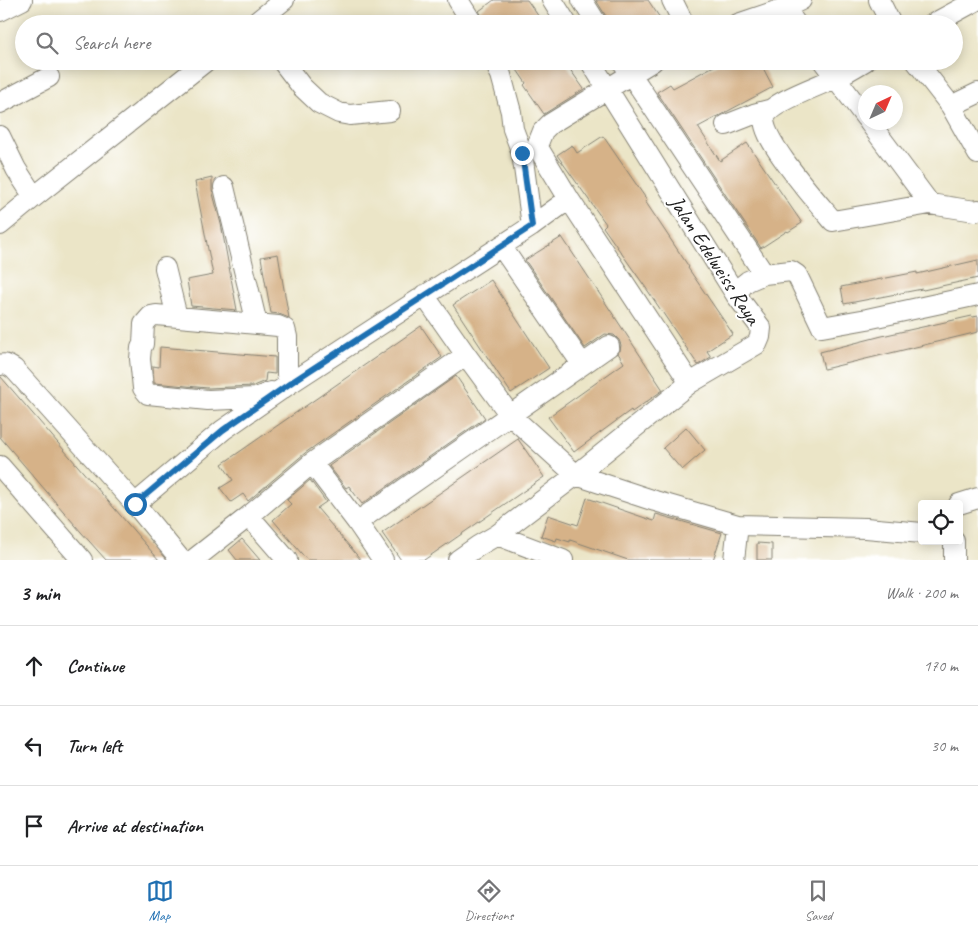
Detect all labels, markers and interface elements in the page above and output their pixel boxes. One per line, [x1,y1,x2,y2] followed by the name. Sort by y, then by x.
[15,15,963,70] search box
[33,29,61,57] icon: search
[73,31,150,55] text: Search here
[858,85,903,130] north arrow
[511,142,534,165] route end
[663,190,767,331] street label: Jalan Edelweiss Raya
[124,493,147,516] route start
[918,500,963,545] map controls
[918,500,963,545] button: locate
[20,580,60,606] text: 3 min
[886,583,958,603] text: Walk · 200 m
[20,652,48,680] icon: ahead
[67,654,124,678] text: Continue
[924,656,958,676] text: 170 m
[20,732,48,760] icon: left
[67,734,122,758] text: Turn left
[931,736,958,756] text: 30 m
[20,812,48,840] icon: arrive
[67,814,203,838] text: Arrive at destination
[146,877,174,924] tab: Map
[465,877,513,924] tab: Directions
[804,877,832,924] tab: Saved

